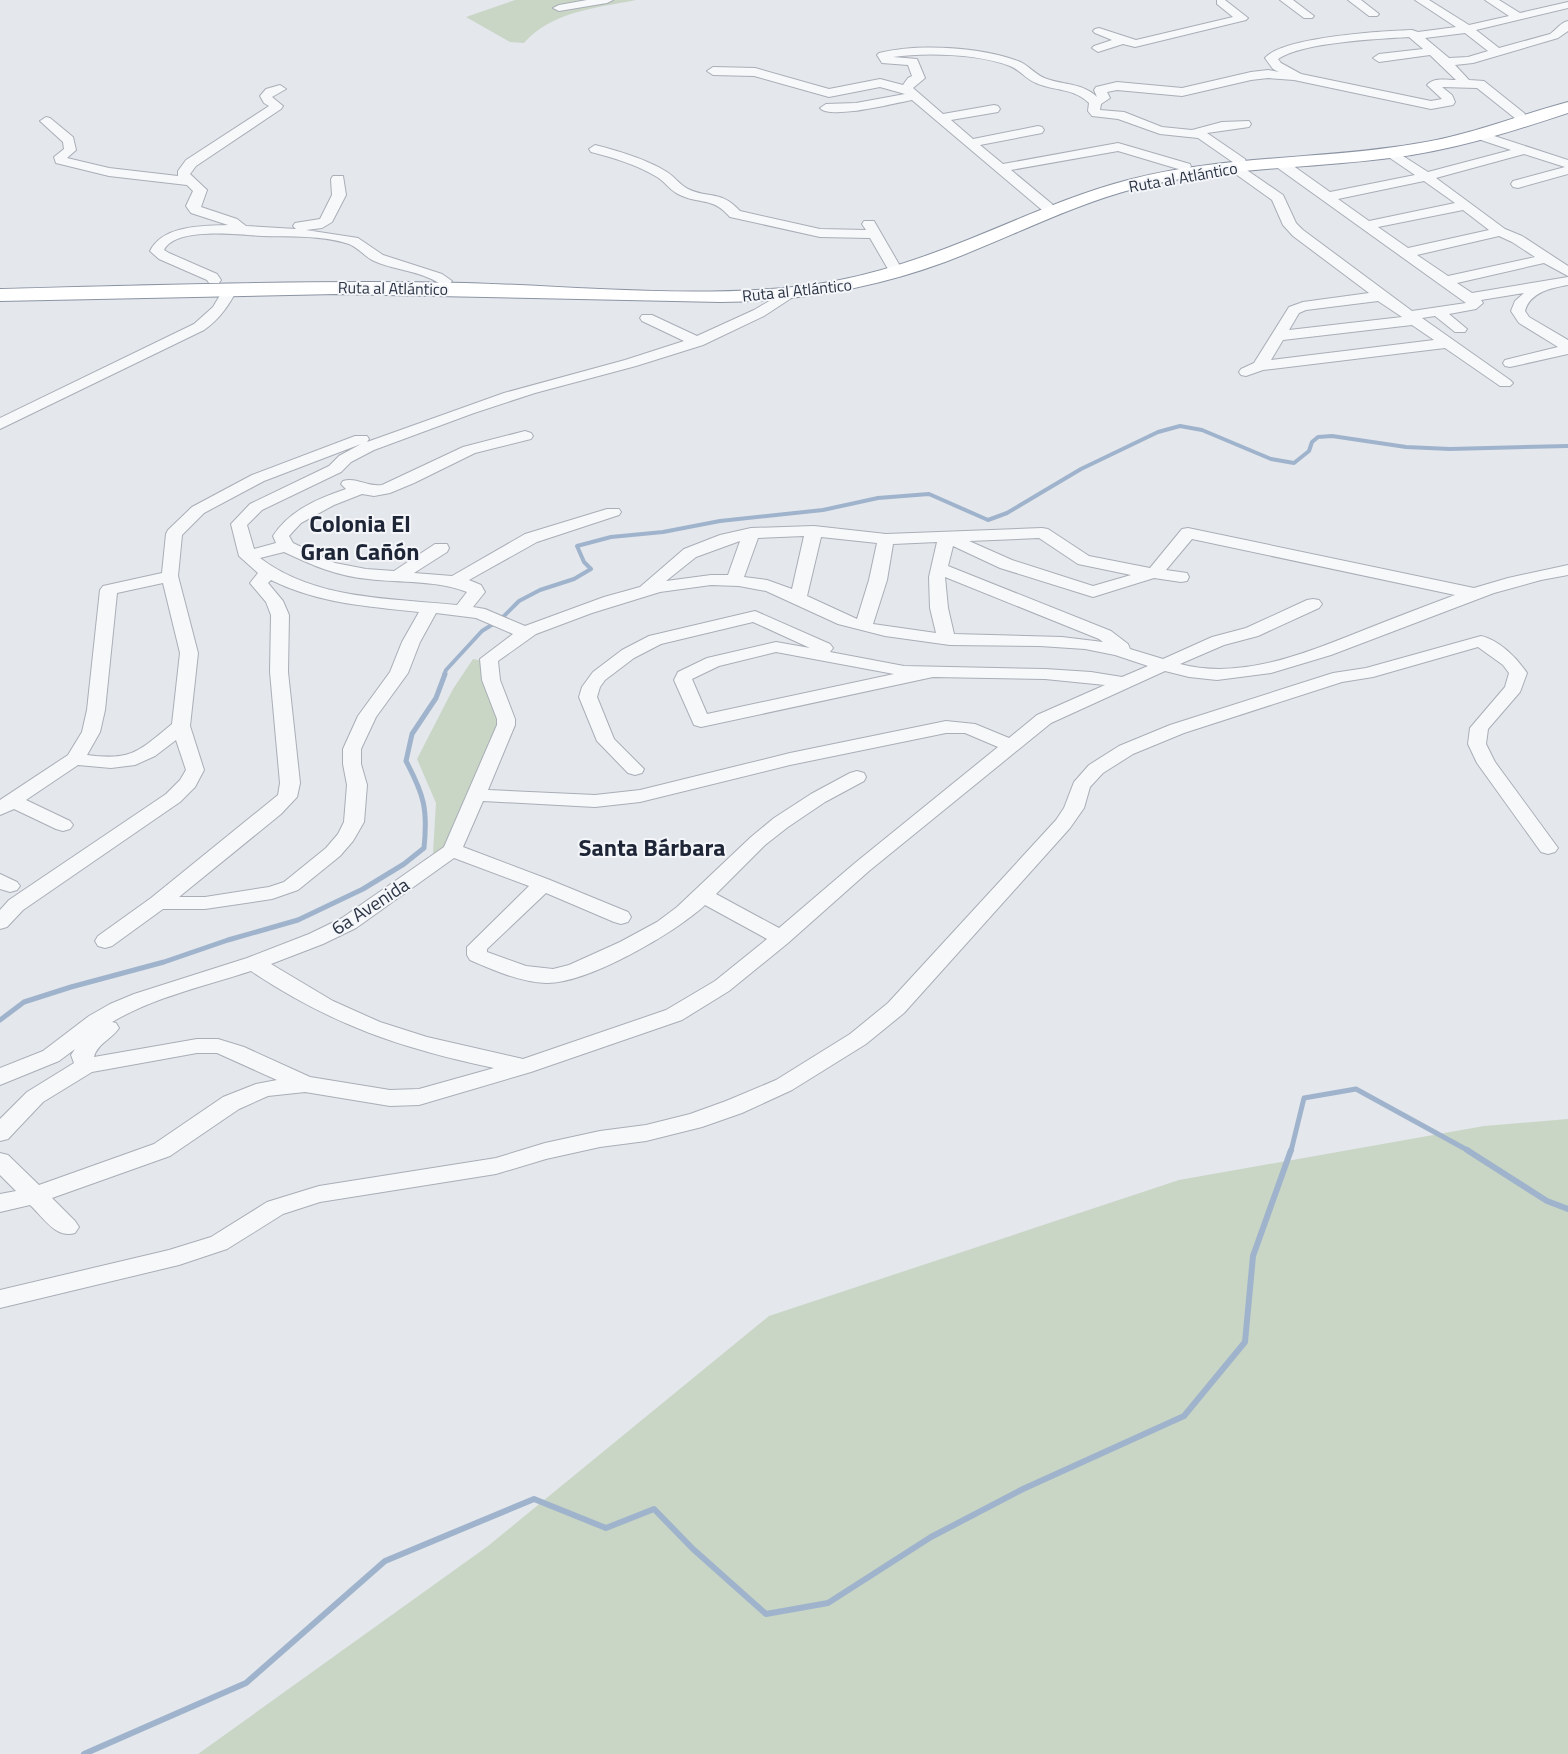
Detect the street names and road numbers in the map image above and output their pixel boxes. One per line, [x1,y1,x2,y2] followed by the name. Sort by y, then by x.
[1127,156,1239,198] street label: Ruta al Atlántico
[741,272,853,308] street label: Ruta al Atlántico
[338,275,448,301] street label: Ruta al Atlántico
[325,869,415,942] street label: 6a Avenida

